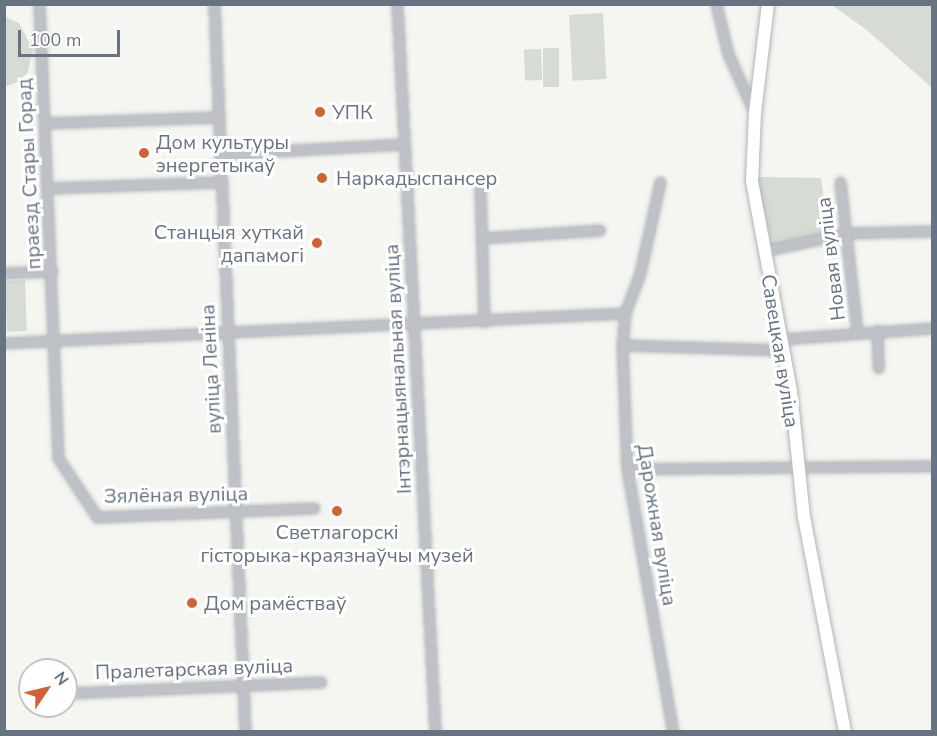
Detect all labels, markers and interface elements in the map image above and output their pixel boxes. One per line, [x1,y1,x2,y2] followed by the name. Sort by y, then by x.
[21,18,123,56] scale bar
[29,28,81,52] text: 100 m
[12,78,46,270] street label: праезд Стары Горад
[332,100,373,124] place label: УПК
[313,105,327,119] marker: УПК
[156,130,289,177] place label: Дом культуры энергетыкаў
[137,146,151,160] marker: Дом культуры энергетыкаў
[336,166,497,190] place label: Наркадыспансер
[313,169,331,187] marker: Наркадыспансер
[812,196,850,322] street label: Новая вуліца
[154,220,304,267] place label: Станцыя хуткай дапамогі
[308,234,326,252] marker: Станцыя хуткай дапамогі
[379,243,417,495] street label: Інтэрнацыянальная вуліца
[756,273,804,429] street label: Савецкая вуліца
[196,304,226,434] street label: вуліца Леніна
[632,442,682,608] street label: Дарожная вуліца
[104,482,248,508] street label: Зялёная вуліца
[330,504,344,518] marker: Светлагорскі гісторыка-краязнаўчы музей
[200,520,474,567] place label: Светлагорскі гісторыка-краязнаўчы музей
[204,591,346,615] place label: Дом рамёстваў
[185,596,199,610] marker: Дом рамёстваў
[95,654,293,684] street label: Пралетарская вуліца
[18,658,78,718] north arrow
[49,668,74,690] text: N

